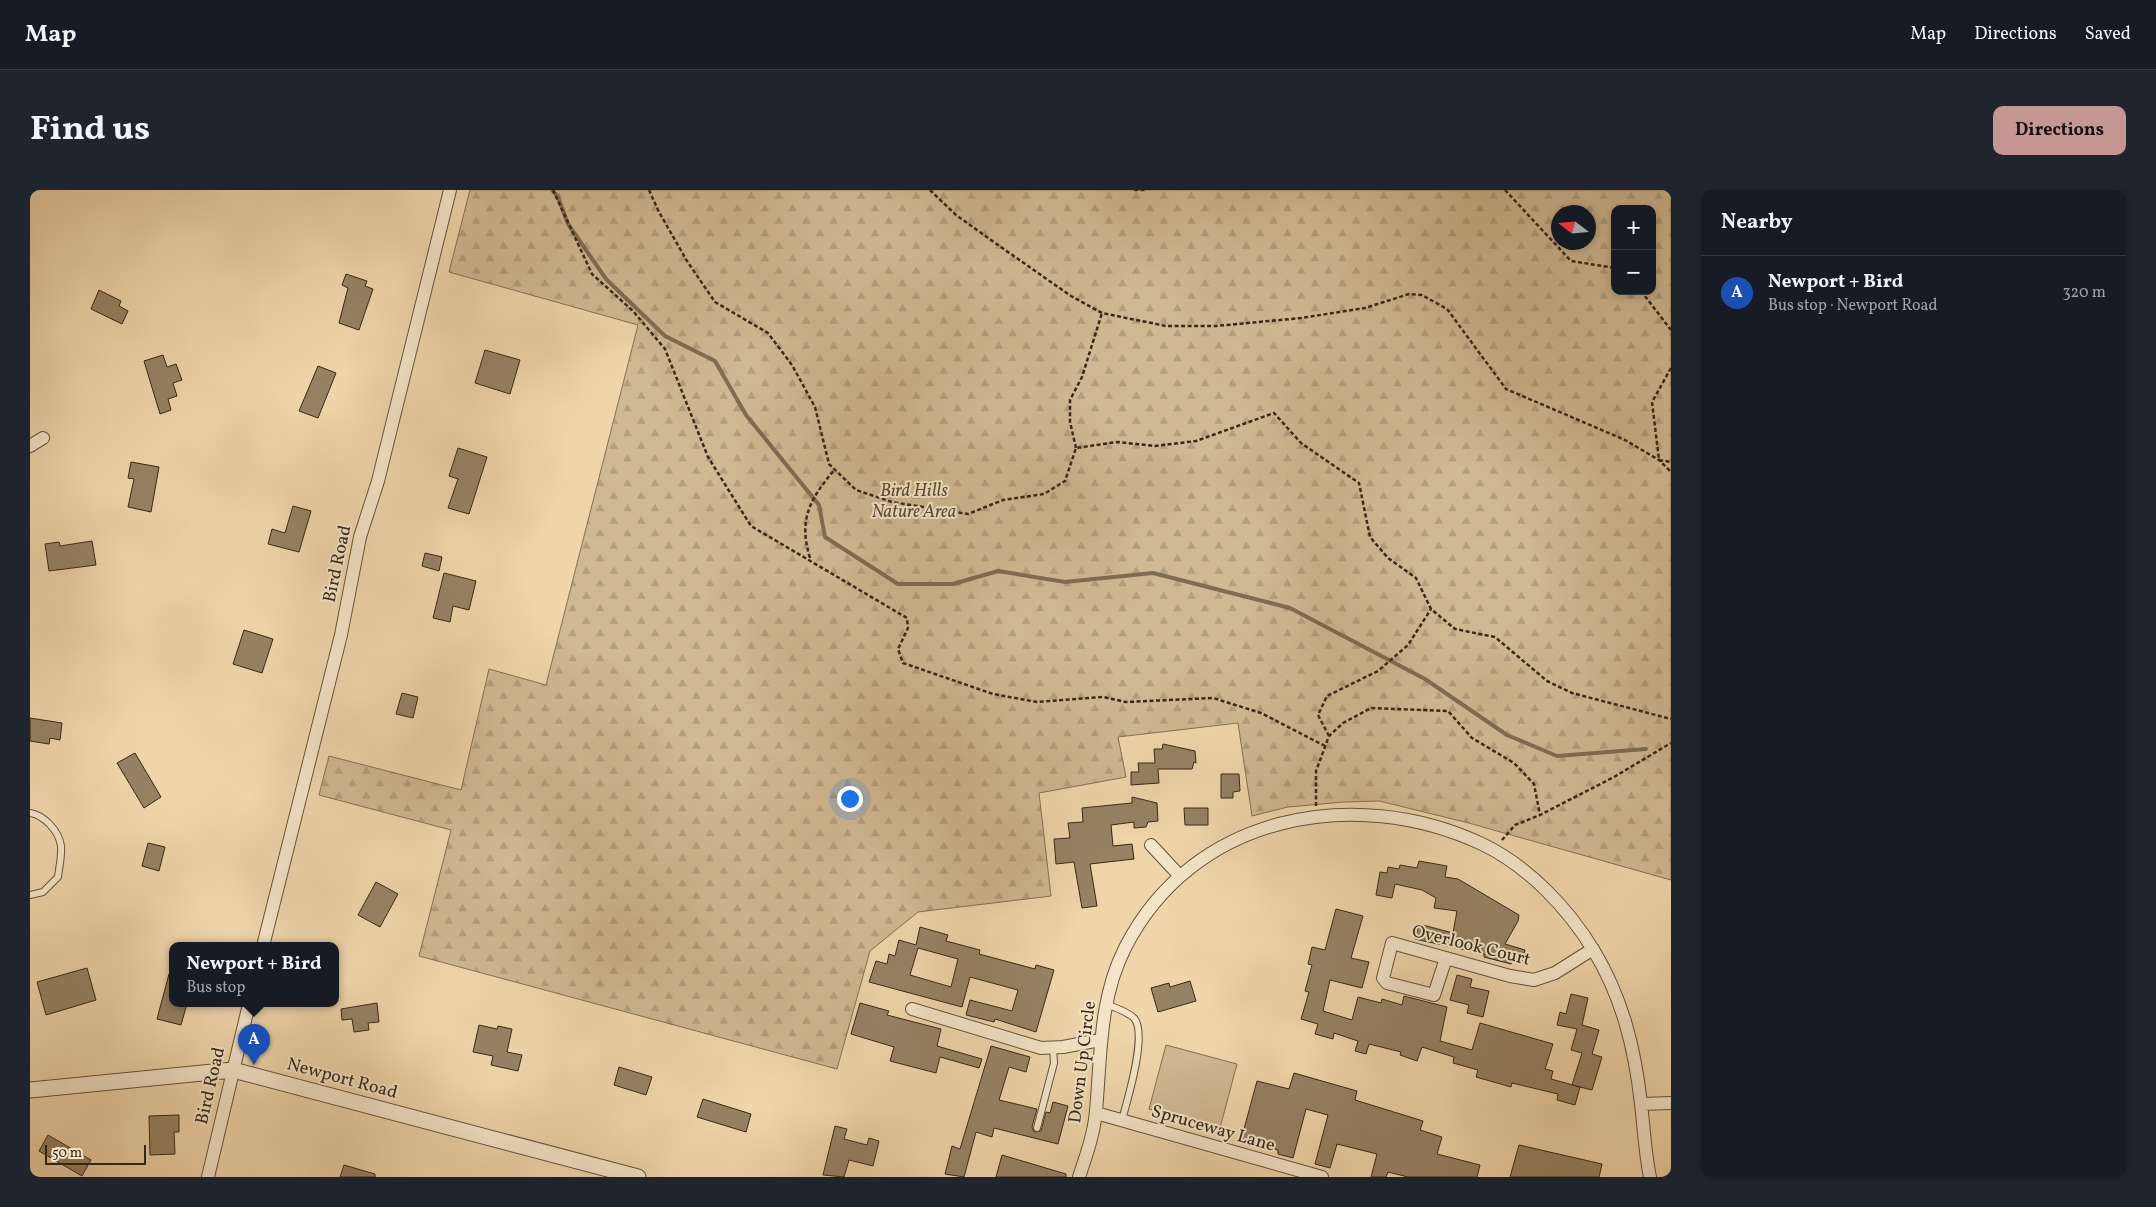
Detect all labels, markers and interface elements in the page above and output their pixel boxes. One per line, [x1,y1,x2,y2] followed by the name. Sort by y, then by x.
[25,18,76,52] text: Map
[1910,22,1946,47] text: Map
[1974,22,2057,47] text: Directions
[2085,22,2131,47] text: Saved
[30,106,150,154] text: Find us
[1993,106,2126,155] button: Directions
[1551,205,1596,250] north arrow
[1611,205,1656,295] map controls
[1611,205,1656,250] button: +
[1721,208,1792,237] text: Nearby
[1611,250,1656,295] button: −
[1768,269,1903,295] text: Newport + Bird
[1731,282,1743,304] text: A
[2062,282,2106,304] text: 320 m
[1768,295,1938,317] text: Bus stop · Newport Road
[872,479,956,525] park label: Bird Hills Nature Area
[318,523,358,605] street label: Bird Road
[837,786,863,812] your location
[1409,919,1533,973] street label: Overlook Court
[169,942,339,1007] popup
[186,951,322,977] text: Newport + Bird
[186,977,245,999] text: Bus stop
[1063,999,1103,1125] street label: Down Up Circle
[238,1024,270,1065] pin: A
[190,1045,232,1127] street label: Bird Road
[284,1052,400,1106] street label: Newport Road
[1148,1099,1278,1159] street label: Spruceway Lane
[45,1142,146,1165] scale bar
[52,1144,82,1163] text: 50 m

